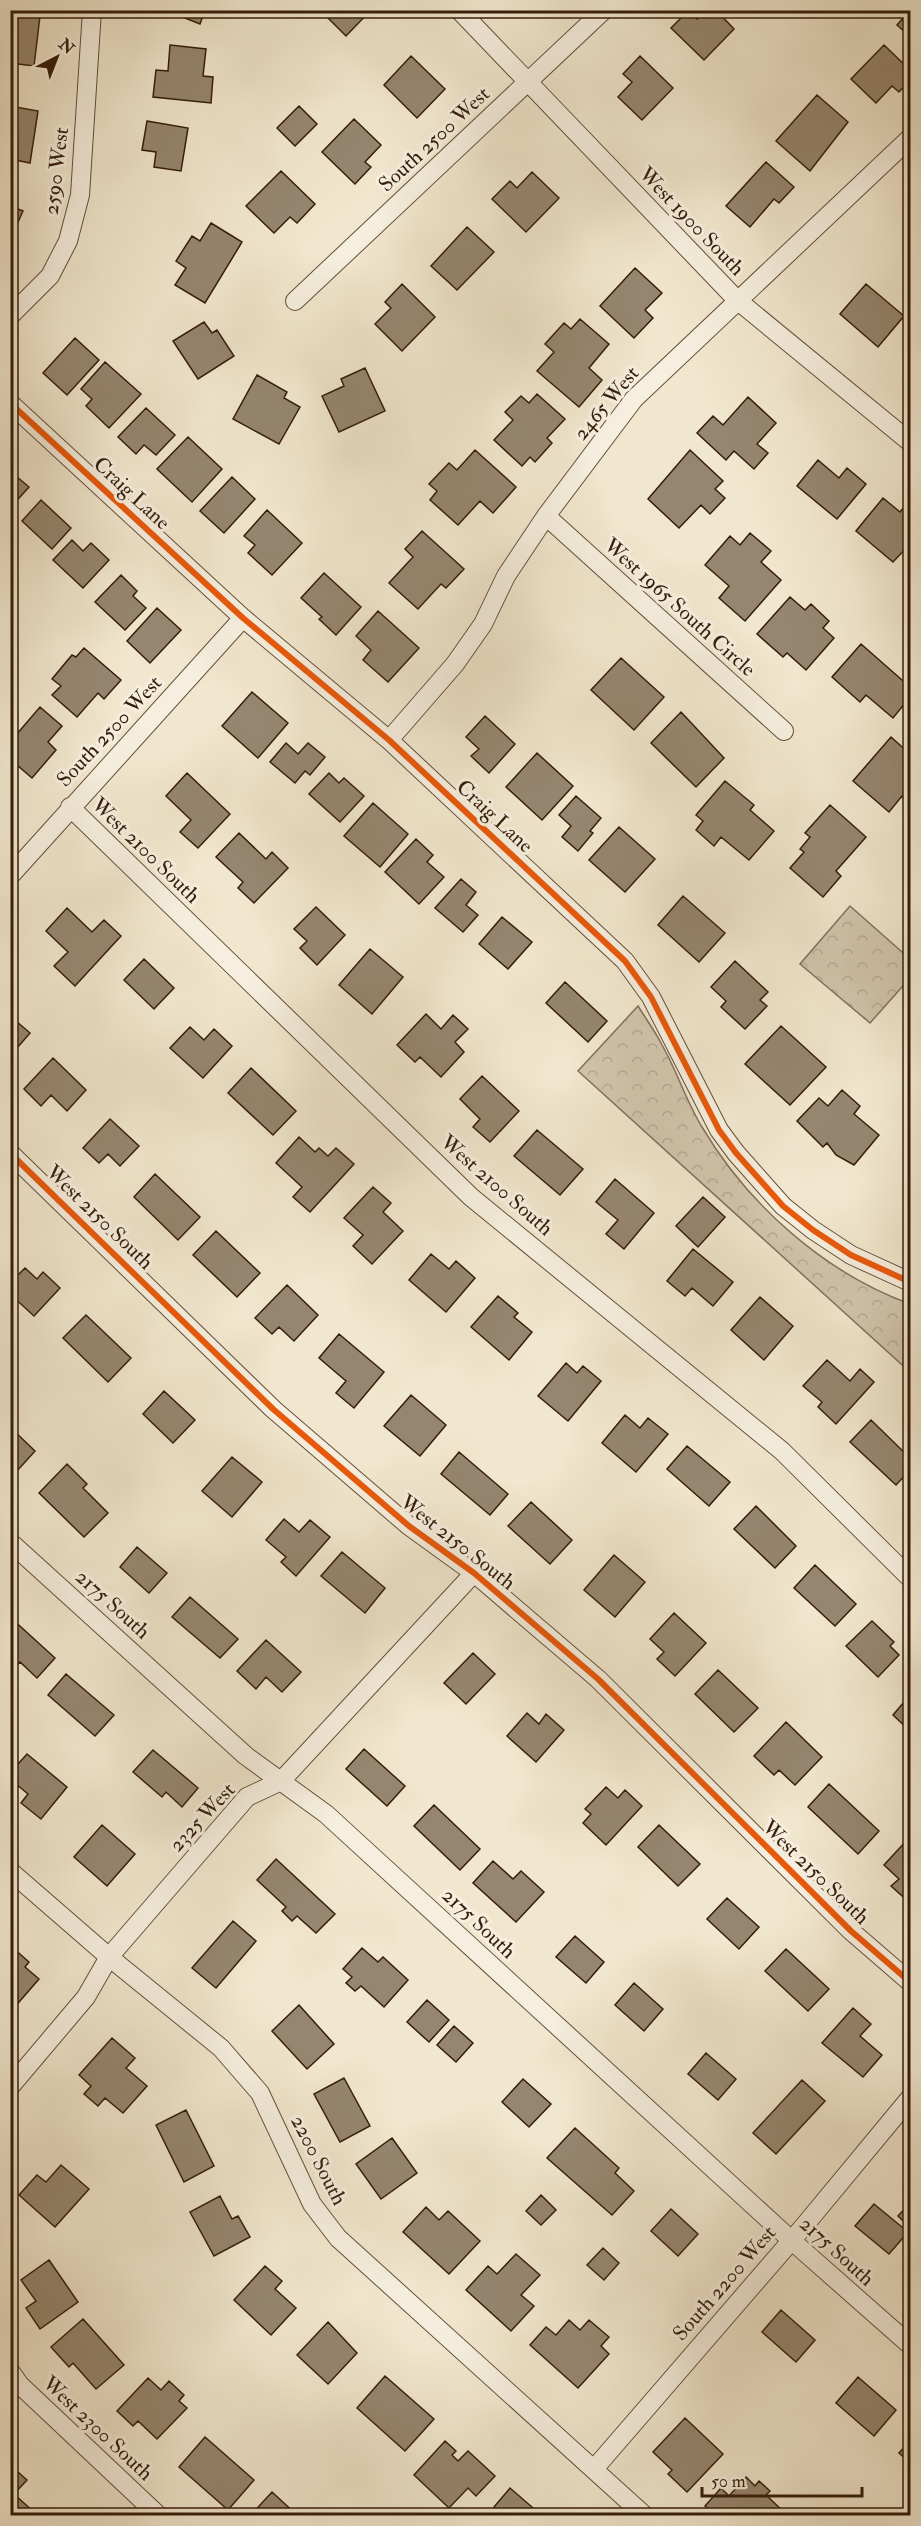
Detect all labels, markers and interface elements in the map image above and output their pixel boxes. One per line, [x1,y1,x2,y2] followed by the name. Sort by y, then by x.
[27,27,87,87] north arrow
[54,34,79,59] text: N
[373,81,496,198] street label: South 2500 West
[38,126,75,216] street label: 2590 West
[632,160,750,282] street label: West 1900 South
[568,361,645,446] street label: 2465 West
[88,451,176,536] street label: Craig Lane
[597,531,761,683] street label: West 1965 South Circle
[51,670,168,793] street label: South 2500 West
[451,774,539,859] street label: Craig Lane
[85,791,206,909] street label: West 2100 South
[434,1128,559,1242] street label: West 2100 South
[39,1159,159,1275] street label: West 2150 South
[394,1488,521,1596] street label: West 2150 South
[70,1564,156,1645] street label: 2175 South
[163,1777,241,1858] street label: 2325 West
[755,1814,875,1930] street label: West 2150 South
[436,1882,521,1965] street label: 2175 South
[284,2111,353,2210] street label: 2200 South
[794,2211,880,2292] street label: 2175 South
[667,2220,782,2347] street label: South 2200 West
[36,2369,159,2487] street label: West 2300 South
[702,2460,862,2498] scale bar
[711,2470,746,2493] text: 50 m

